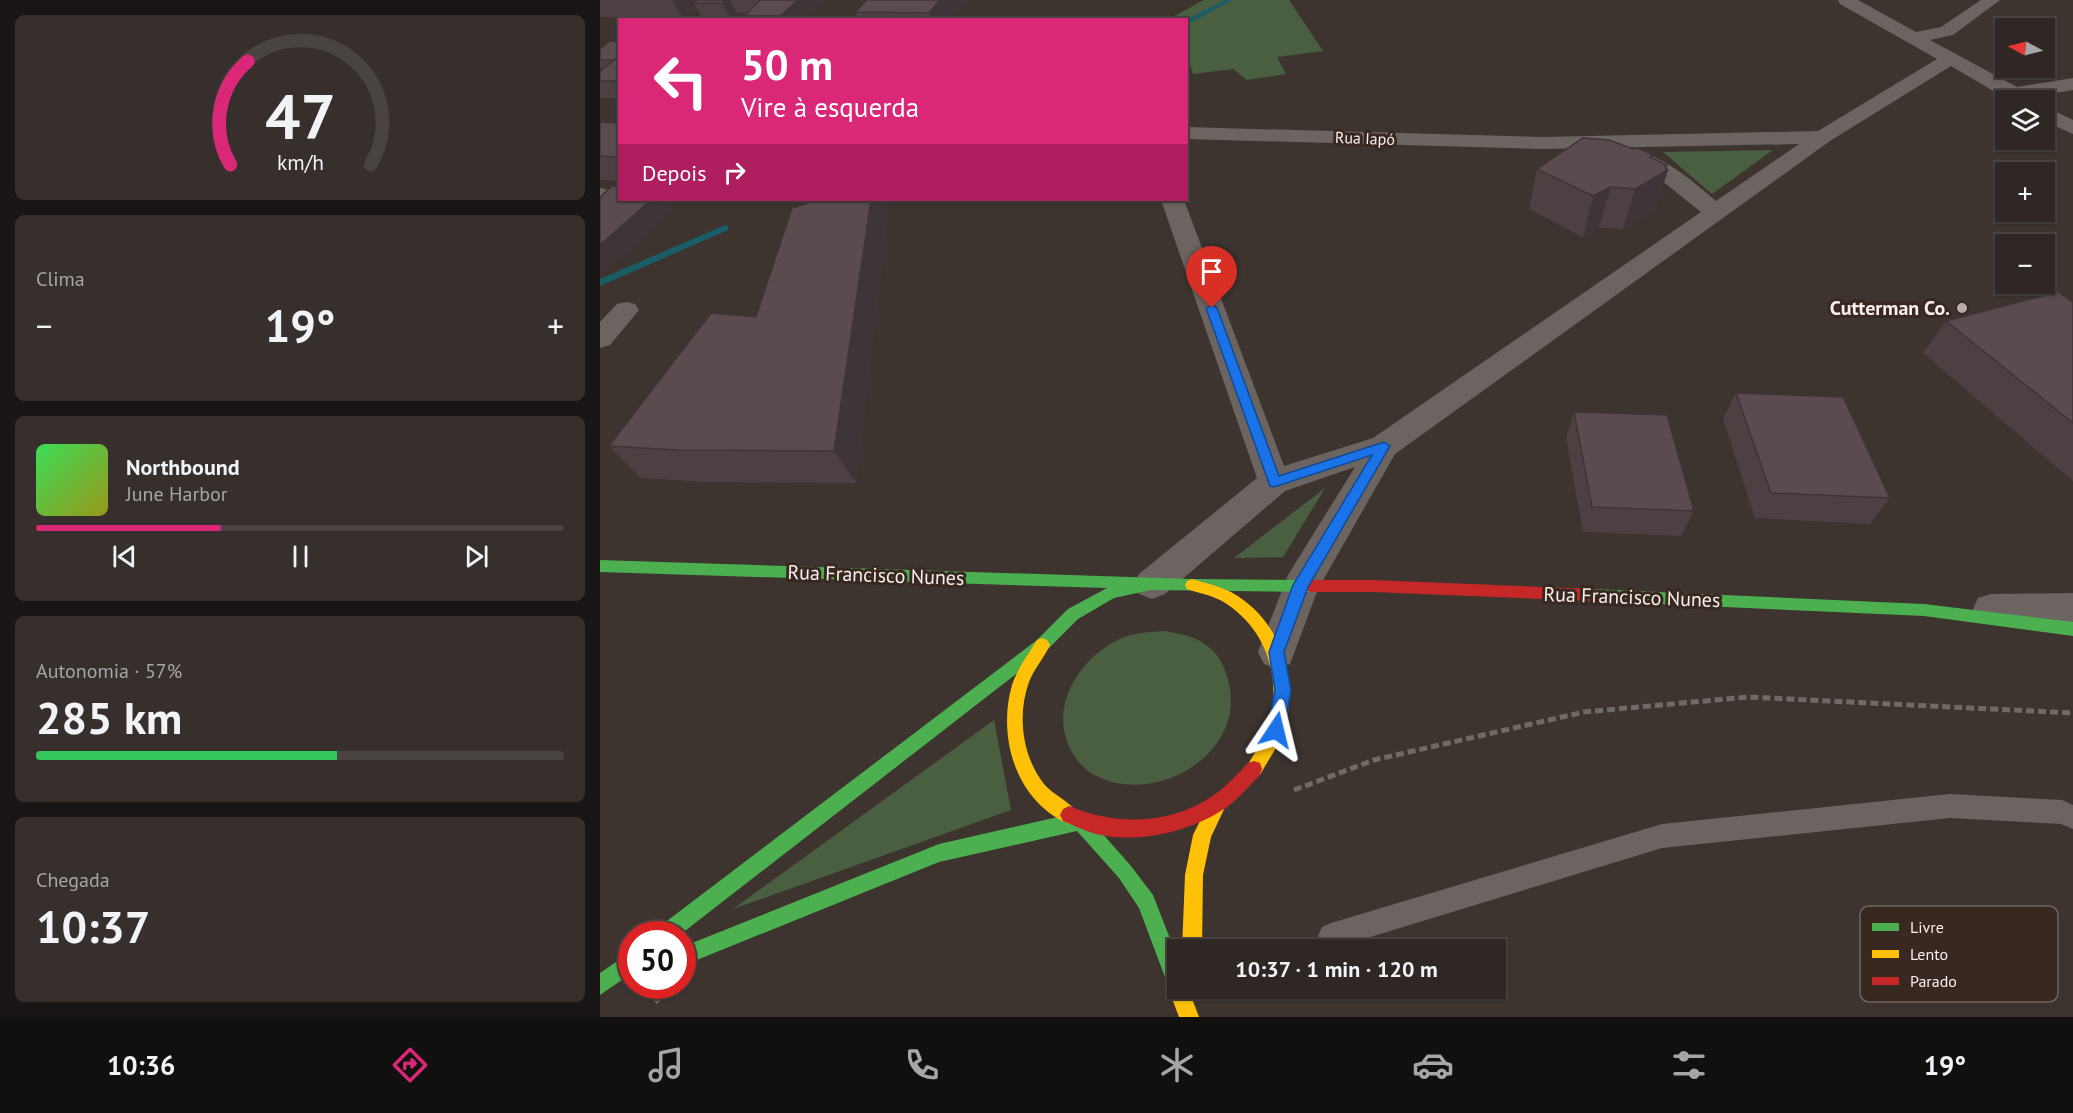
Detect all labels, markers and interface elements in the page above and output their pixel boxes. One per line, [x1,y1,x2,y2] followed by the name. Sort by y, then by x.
[1995,18,2055,78] north arrow
[1995,18,2055,294] map controls
[741,37,833,92] text: 50 m
[642,42,720,120] icon: left
[265,75,335,156] text: 47
[741,90,919,124] text: Vire à esquerda
[1995,90,2055,150] button: layers
[1335,127,1395,149] street label: Rua Iapó
[276,148,323,176] text: km/h
[718,156,751,189] icon: right
[642,159,706,187] text: Depois
[1995,162,2055,222] button: +
[1995,234,2055,294] button: −
[1186,246,1237,308] pin
[1195,255,1228,288] icon: arrive
[36,266,85,292] text: Clima
[1830,295,1950,321] place label: Cutterman Co.
[265,296,335,354] text: 19°
[1955,301,1969,315] marker: Cutterman Co.
[36,304,53,347] text: −
[547,304,564,347] text: +
[126,453,240,481] text: Northbound
[126,481,228,507] text: June Harbor
[108,540,141,573] icon: previous
[284,540,317,573] icon: pause
[460,540,493,573] icon: next
[787,559,965,591] street label: Rua Francisco Nunes
[1543,581,1721,613] street label: Rua Francisco Nunes
[36,658,182,684] text: Autonomia · 57%
[36,688,182,746] text: 285 km
[1244,698,1308,762] position arrow
[36,867,110,893] text: Chegada
[36,897,150,955] text: 10:37
[1860,906,2058,1002] legend
[1910,917,1944,937] text: Livre
[618,921,696,999] speed limit sign: 50
[1910,944,1948,964] text: Lento
[1235,955,1438,983] text: 10:37 · 1 min · 120 m
[1910,971,1957,991] text: Parado
[389,1044,431,1086] icon: directions
[645,1044,687,1086] icon: music
[901,1044,943,1086] icon: phone
[1156,1044,1198,1086] icon: climate
[1412,1044,1454,1086] icon: car
[1668,1044,1710,1086] icon: filters
[107,1048,175,1082] text: 10:36
[1924,1048,1966,1082] text: 19°

